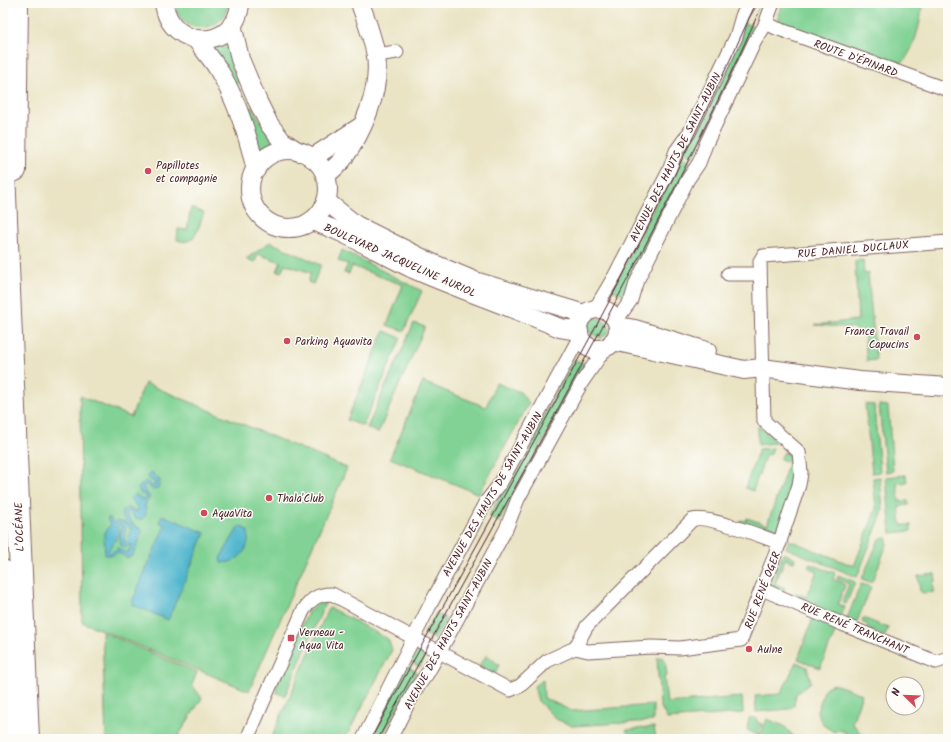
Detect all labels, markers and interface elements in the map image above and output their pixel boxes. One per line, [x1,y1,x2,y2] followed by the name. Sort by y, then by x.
[811,35,900,83] street label: ROUTE D'ÉPINARD
[625,69,727,245] street label: AVENUE DES HAUTS DE SAINT-AUBIN
[156,157,217,188] place label: Papillotes et compagnie
[143,166,153,176] marker: Papillotes et compagnie
[320,219,479,303] street label: BOULEVARD JACQUELINE AURIOL
[797,236,910,264] street label: RUE DANIEL DUCLAUX
[845,323,909,354] place label: France Travail Capucins
[912,332,922,342] marker: France Travail Capucins
[295,333,372,351] place label: Parking Aquavita
[282,336,292,346] marker: Parking Aquavita
[438,408,548,580] street label: AVENUE DES HAUTS DE SAINT-AUBIN
[277,490,324,508] place label: Thala'Club
[264,493,274,503] marker: Thala'Club
[10,501,30,552] street label: L’OCÉANE
[212,505,252,523] place label: AquaVita
[199,508,209,518] marker: AquaVita
[740,549,786,632] street label: RUE RENÉ OGER
[400,555,498,713] street label: AVENUE DES HAUTS SAINT-AUBIN
[798,598,912,660] street label: RUE RENÉ TRANCHANT
[299,624,344,655] place label: Verneau - Aqua Vita
[286,633,296,643] marker: Verneau - Aqua Vita
[757,641,783,659] place label: Aulne
[744,644,754,654] marker: Aulne
[885,676,925,716] north arrow
[887,686,906,699] text: N

